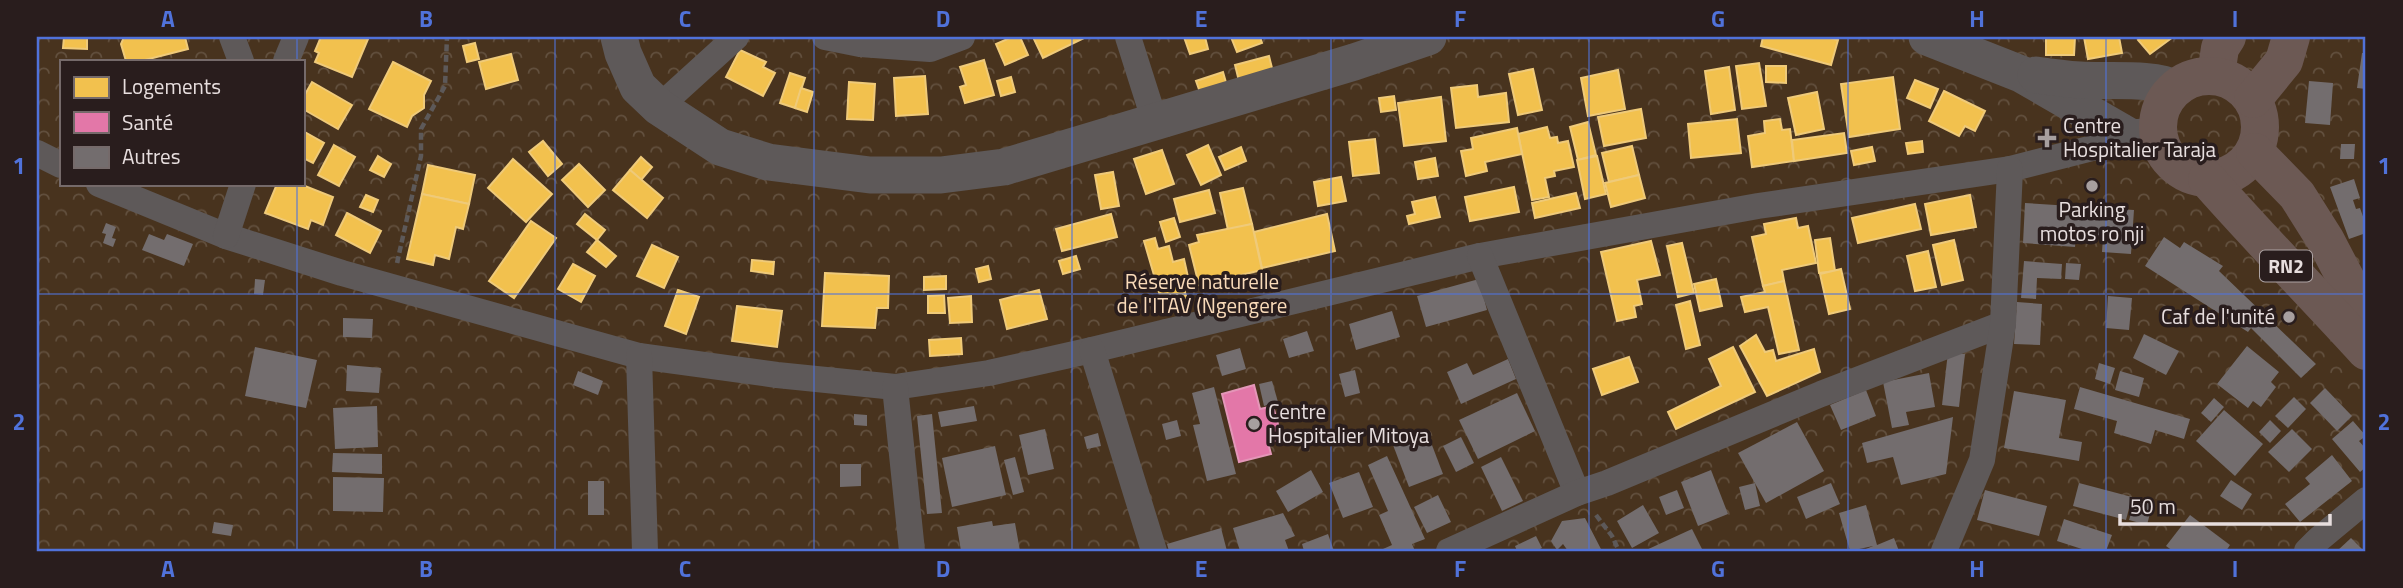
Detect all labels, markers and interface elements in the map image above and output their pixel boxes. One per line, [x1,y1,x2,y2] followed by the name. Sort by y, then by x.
[161,1,175,36] text: A
[419,1,433,36] text: B
[679,1,691,36] text: C
[936,1,950,36] text: D
[1195,1,1207,36] text: E
[1454,1,1466,36] text: F
[1711,1,1725,36] text: G
[1969,1,1985,36] text: H
[2232,1,2238,36] text: I
[60,60,304,186] legend
[122,70,221,102] text: Logements
[122,106,173,138] text: Santé
[2063,109,2217,165] place label: Centre Hospitalier Taraja
[2037,128,2057,148] marker: Centre Hospitalier Taraja
[122,140,180,172] text: Autres
[13,148,25,183] text: 1
[2378,148,2390,183] text: 1
[2084,178,2100,194] marker: Parking motos ro nji
[2040,193,2144,249] place label: Parking motos ro nji
[2260,250,2312,282] road number: RN2
[1117,265,1287,321] park label: Réserve naturelle de l'ITAV (Ngengere
[2161,300,2275,332] place label: Caf de l'unité
[2281,309,2297,325] marker: Caf de l'unité
[1268,395,1430,451] place label: Centre Hospitalier Mitoya
[13,404,25,439] text: 2
[2378,404,2390,439] text: 2
[1246,416,1262,432] marker: Centre Hospitalier Mitoya
[2120,483,2330,527] scale bar
[2130,490,2176,522] text: 50 m
[161,551,175,586] text: A
[419,551,433,586] text: B
[679,551,691,586] text: C
[936,551,950,586] text: D
[1195,551,1207,586] text: E
[1454,551,1466,586] text: F
[1711,551,1725,586] text: G
[1969,551,1985,586] text: H
[2232,551,2238,586] text: I

